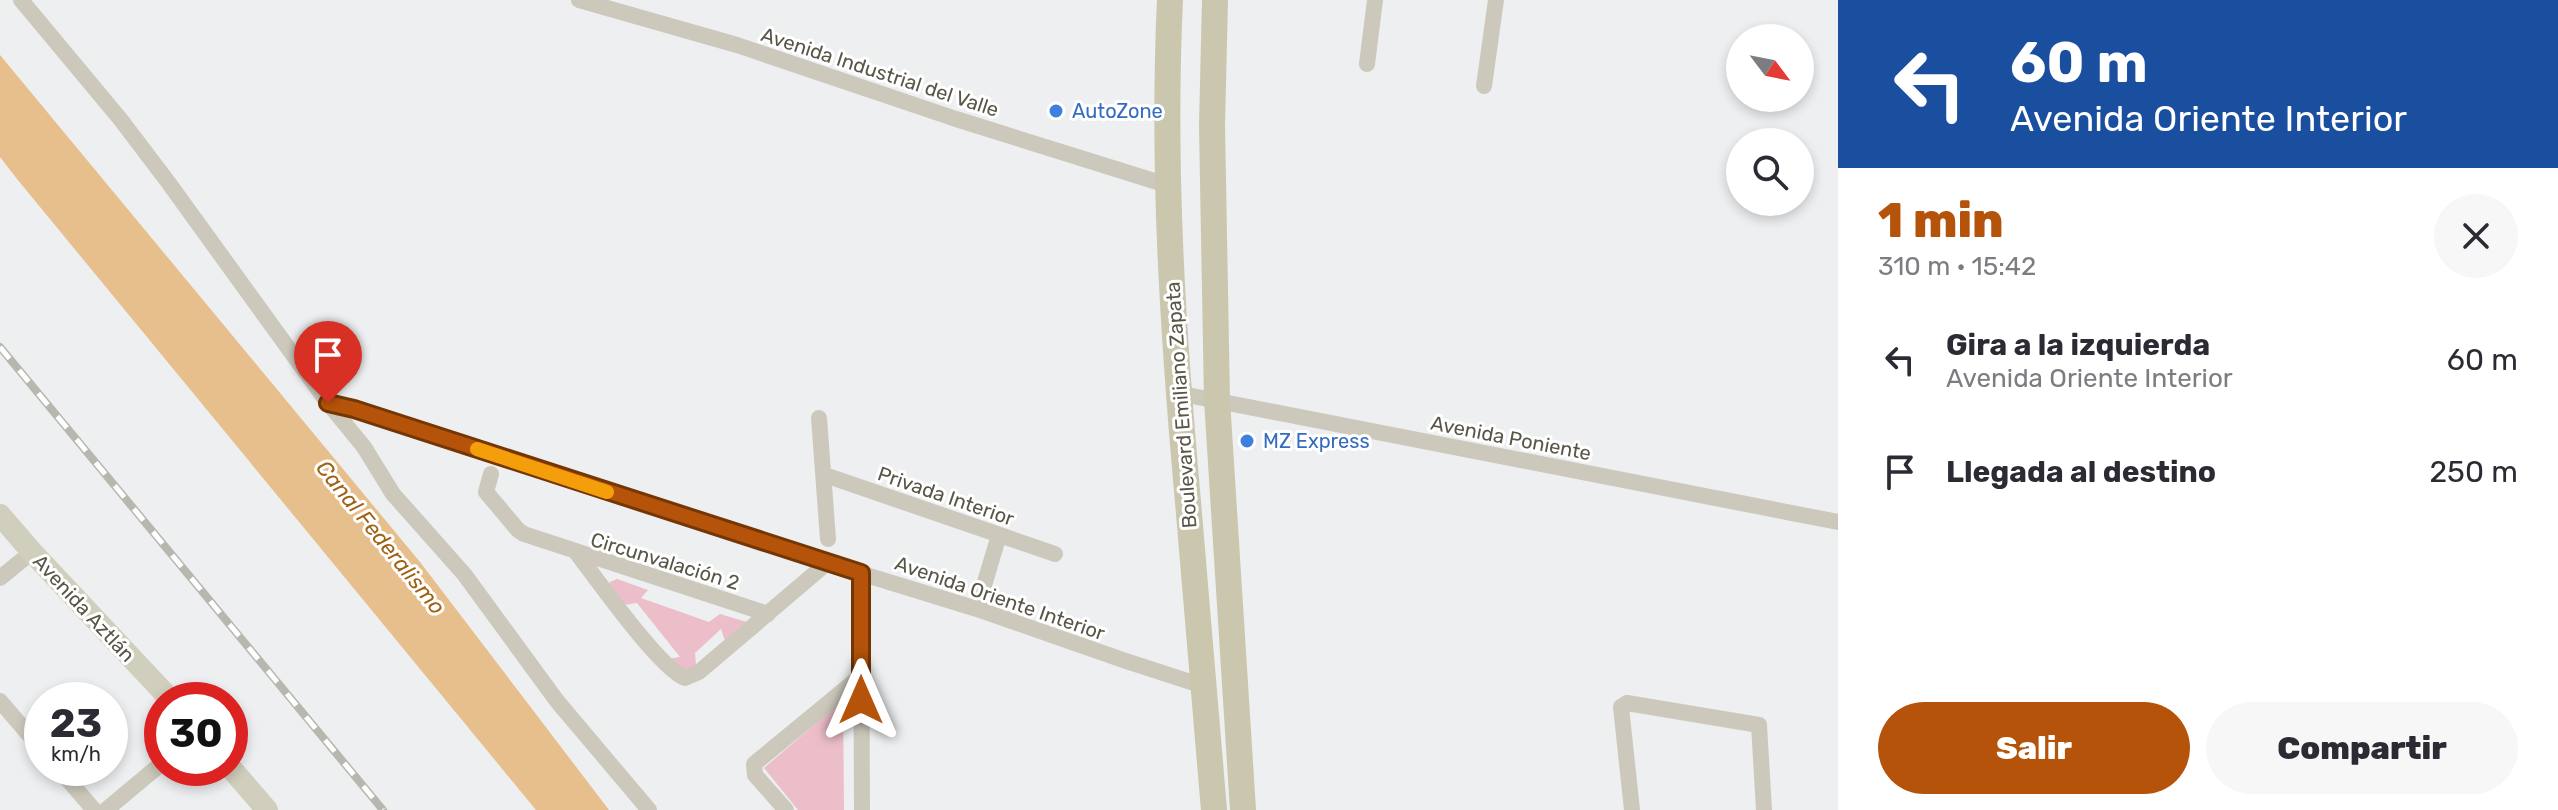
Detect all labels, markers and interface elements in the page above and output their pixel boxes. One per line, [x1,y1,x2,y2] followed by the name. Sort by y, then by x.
[758,22,1002,122] street label: Avenida Industrial del Valle
[1726,24,1814,112] north arrow
[1726,24,1814,216] map controls
[2010,30,2148,96] text: 60 m
[1878,32,1982,136] icon: left
[2010,97,2407,140] text: Avenida Oriente Interior
[1072,99,1163,123] place label: AutoZone
[1047,102,1065,120] marker: AutoZone
[1726,128,1814,216] button: search
[1878,192,2004,249] text: 1 min
[2434,194,2518,278] button: close
[1878,251,2036,282] text: 310 m · 15:42
[1160,281,1202,529] street label: Boulevard Emiliano Zapata
[294,321,362,403] pin
[1946,327,2210,363] text: Gira a la izquierda
[306,333,350,377] icon: arrive
[1878,338,1922,382] icon: left
[2447,342,2518,378] text: 60 m
[1946,363,2233,394] text: Avenida Oriente Interior
[1429,411,1593,465] street label: Avenida Poniente
[1263,429,1370,453] place label: MZ Express
[1238,432,1256,450] marker: MZ Express
[1878,450,1922,494] icon: arrive
[1946,454,2216,490] text: Llegada al destino
[2430,454,2518,490] text: 250 m
[310,455,451,620] water label: Canal Federalismo
[875,461,1018,531] street label: Privada Interior
[588,527,742,595] street label: Circunvalación 2
[28,549,140,667] street label: Avenida Aztlán
[892,551,1109,645] street label: Avenida Oriente Interior
[819,658,903,742] position arrow
[144,682,248,786] speed limit sign: 30
[50,700,102,747] text: 23
[1878,702,2190,794] button: Salir
[2206,702,2518,794] button: Compartir
[51,742,101,766] text: km/h

